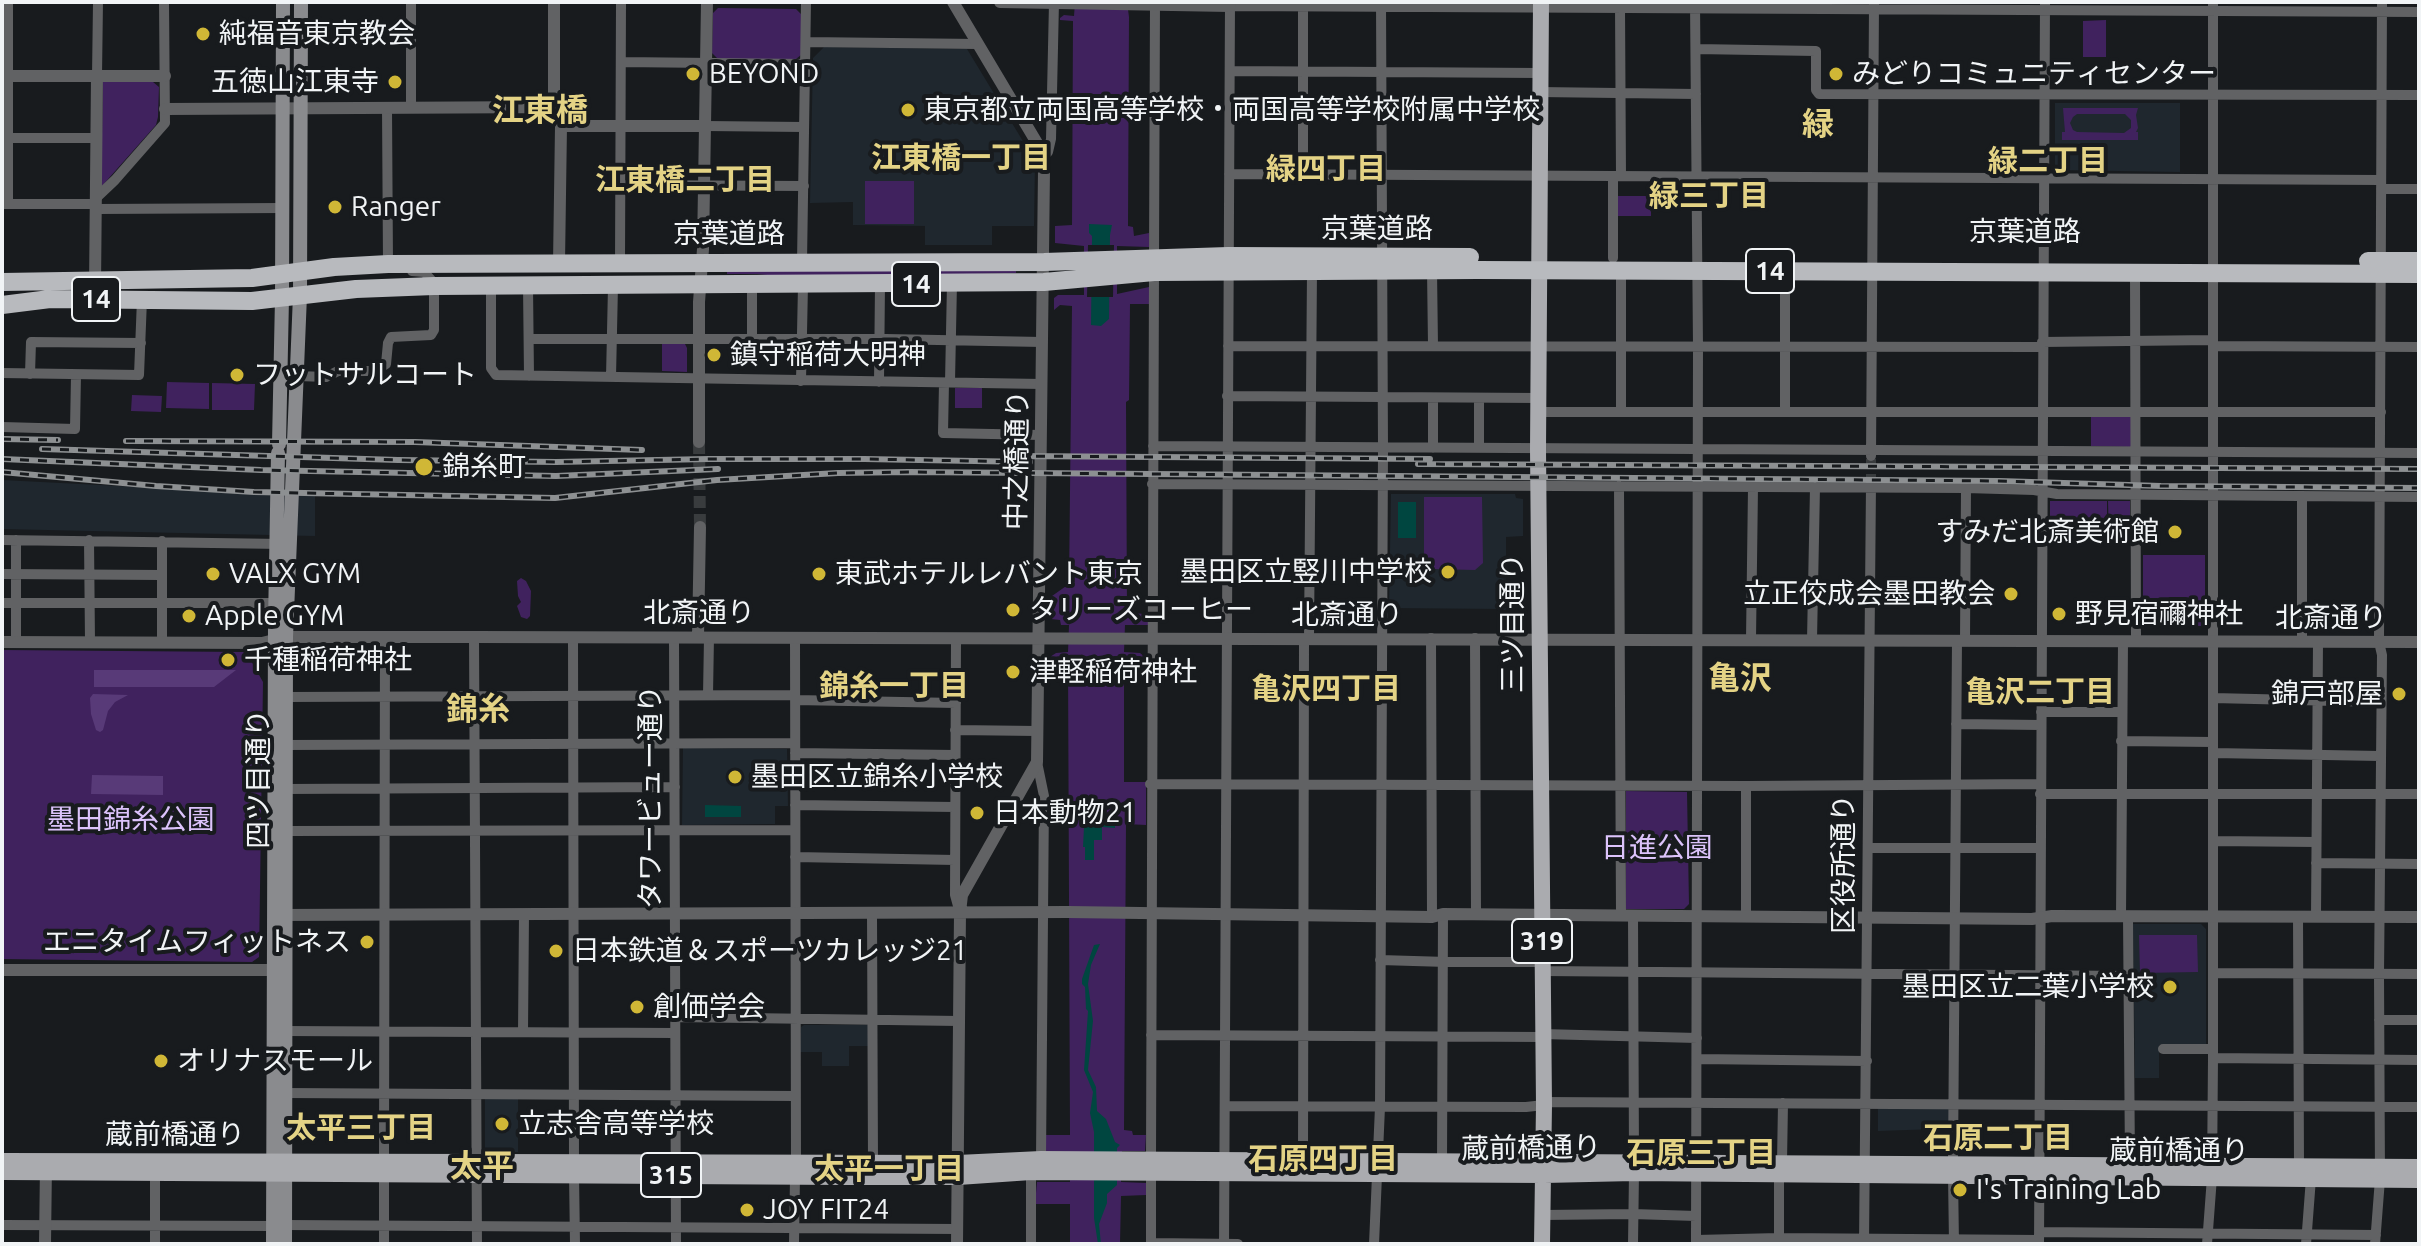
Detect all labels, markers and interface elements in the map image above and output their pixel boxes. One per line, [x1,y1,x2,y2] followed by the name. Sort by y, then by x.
[219,17,415,51] place label: 純福音東京教会
[194,25,212,43] marker: 純福音東京教会
[709,57,819,91] place label: BEYOND
[1852,57,2216,91] place label: みどりコミュニティセンター
[211,65,379,99] place label: 五徳山江東寺
[684,65,702,83] marker: BEYOND
[1827,65,1845,83] marker: みどりコミュニティセンター
[386,73,404,91] marker: 五徳山江東寺
[492,91,588,129] district label: 江東橋
[924,93,1540,127] place label: 東京都立両国高等学校・両国高等学校附属中学校
[899,101,917,119] marker: 東京都立両国高等学校・両国高等学校附属中学校
[1802,105,1834,143] district label: 緑
[871,140,1051,176] district label: 江東橋一丁目
[1988,143,2108,179] district label: 緑二丁目
[1266,151,1386,187] district label: 緑四丁目
[595,162,775,198] district label: 江東橋二丁目
[1649,178,1769,214] district label: 緑三丁目
[351,190,441,224] place label: Ranger
[326,198,344,216] marker: Ranger
[1321,212,1433,246] street label: 京葉道路
[1969,215,2081,249] street label: 京葉道路
[673,217,785,251] street label: 京葉道路
[1746,249,1794,293] road number: 14
[892,262,940,306] road number: 14
[72,277,120,321] road number: 14
[730,338,926,372] place label: 鎮守稲荷大明神
[705,346,723,364] marker: 鎮守稲荷大明神
[253,358,477,392] place label: フットサルコート
[228,366,246,384] marker: フットサルコート
[999,390,1035,530] street label: 中之橋通り
[442,450,526,484] place label: 錦糸町
[413,456,435,478] marker: 錦糸町
[1935,515,2159,549] place label: すみだ北斎美術館
[2166,523,2184,541] marker: すみだ北斎美術館
[1496,553,1530,693] street label: 三ツ目通り
[1180,555,1432,589] place label: 墨田区立竪川中学校
[229,557,361,591] place label: VALX GYM
[835,557,1143,591] place label: 東武ホテルレバント東京
[1439,563,1457,581] marker: 墨田区立竪川中学校
[204,565,222,583] marker: VALX GYM
[810,565,828,583] marker: 東武ホテルレバント東京
[1743,577,1995,611] place label: 立正佼成会墨田教会
[2002,585,2020,603] marker: 立正佼成会墨田教会
[1029,593,1253,627] place label: タリーズコーヒー
[643,596,755,630] street label: 北斎通り
[2075,597,2243,631] place label: 野見宿禰神社
[1291,598,1403,632] street label: 北斎通り
[205,599,344,633] place label: Apple GYM
[1004,601,1022,619] marker: タリーズコーヒー
[2275,601,2387,635] street label: 北斎通り
[2050,605,2068,623] marker: 野見宿禰神社
[180,607,198,625] marker: Apple GYM
[244,643,412,677] place label: 千種稲荷神社
[219,651,237,669] marker: 千種稲荷神社
[1029,655,1197,689] place label: 津軽稲荷神社
[1708,659,1772,697] district label: 亀沢
[1004,663,1022,681] marker: 津軽稲荷神社
[819,668,969,704] district label: 錦糸一丁目
[1251,671,1401,707] district label: 亀沢四丁目
[1965,674,2115,710] district label: 亀沢二丁目
[2271,677,2383,711] place label: 錦戸部屋
[634,685,668,909] street label: タワービュー通り
[2390,685,2408,703] marker: 錦戸部屋
[446,690,510,728] district label: 錦糸
[242,709,276,849] street label: 四ツ目通り
[751,760,1003,794] place label: 墨田区立錦糸小学校
[726,768,744,786] marker: 墨田区立錦糸小学校
[1827,794,1861,934] street label: 区役所通り
[993,796,1137,830] place label: 日本動物21
[47,803,215,837] park label: 墨田錦糸公園
[968,804,986,822] marker: 日本動物21
[1601,831,1713,865] park label: 日進公園
[1512,919,1572,963] road number: 319
[43,925,351,959] place label: エニタイムフィットネス
[358,933,376,951] marker: エニタイムフィットネス
[572,934,968,968] place label: 日本鉄道＆スポーツカレッジ21
[547,942,565,960] marker: 日本鉄道＆スポーツカレッジ21
[1902,970,2154,1004] place label: 墨田区立二葉小学校
[2161,978,2179,996] marker: 墨田区立二葉小学校
[653,990,765,1024] place label: 創価学会
[628,998,646,1016] marker: 創価学会
[177,1044,373,1078] place label: オリナスモール
[152,1052,170,1070] marker: オリナスモール
[518,1107,714,1141] place label: 立志舎高等学校
[286,1110,436,1146] district label: 太平三丁目
[493,1115,511,1133] marker: 立志舎高等学校
[105,1118,245,1152] street label: 蔵前橋通り
[1923,1120,2073,1156] district label: 石原二丁目
[1461,1130,1601,1166] street label: 蔵前橋通り
[2109,1134,2249,1168] street label: 蔵前橋通り
[1626,1135,1776,1171] district label: 石原三丁目
[1248,1141,1398,1177] district label: 石原四丁目
[450,1147,514,1185] district label: 太平
[814,1151,964,1187] district label: 太平一丁目
[641,1153,701,1197] road number: 315
[1976,1173,2161,1207] place label: I's Training Lab
[1951,1181,1969,1199] marker: I's Training Lab
[763,1193,889,1227] place label: JOY FIT24
[738,1201,756,1219] marker: JOY FIT24

